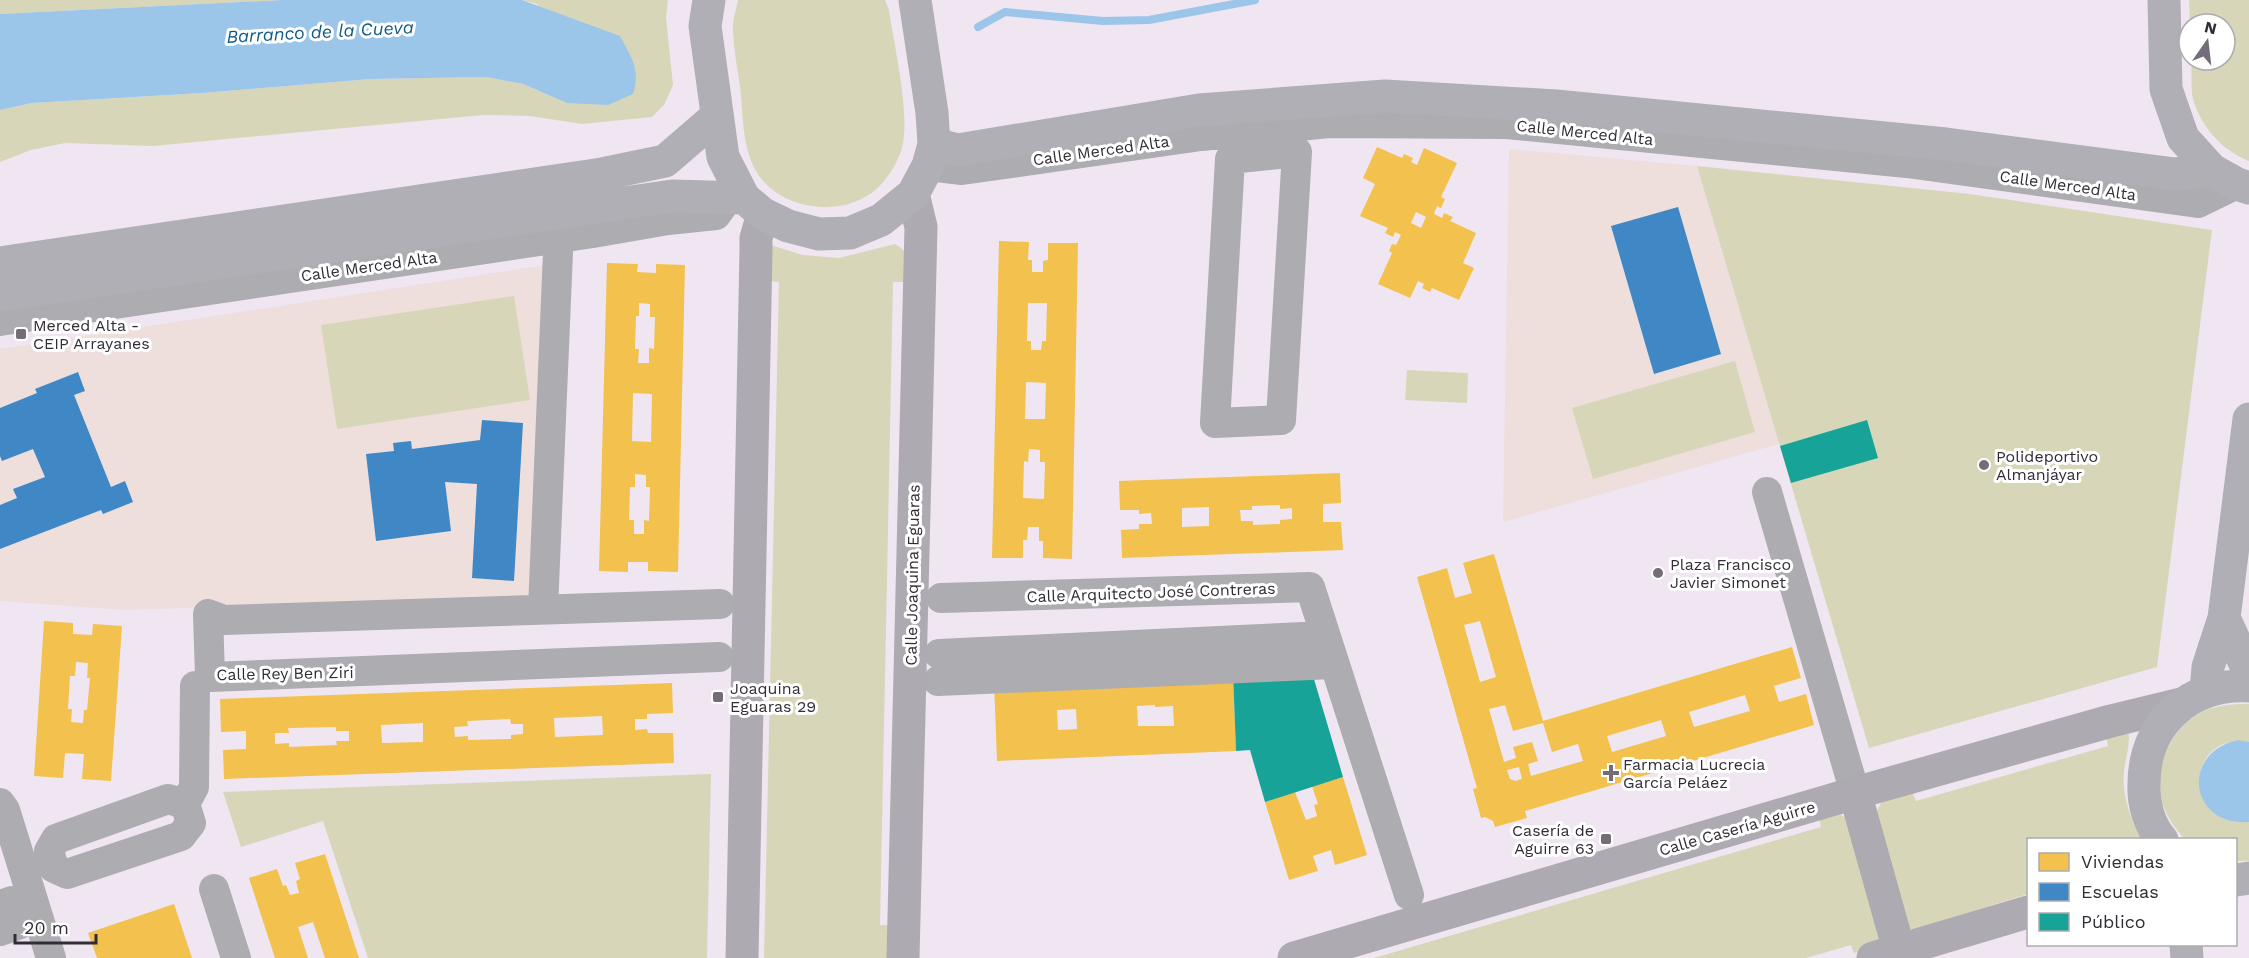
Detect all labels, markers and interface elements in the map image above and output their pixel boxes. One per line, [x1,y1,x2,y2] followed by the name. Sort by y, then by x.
[2177,12,2237,72] north arrow
[226,16,414,47] water label: Barranco de la Cueva
[2202,17,2219,39] text: N
[1516,116,1654,149] street label: Calle Merced Alta
[1032,132,1170,169] street label: Calle Merced Alta
[1999,167,2137,204] street label: Calle Merced Alta
[300,248,438,285] street label: Calle Merced Alta
[33,316,150,353] place label: Merced Alta - CEIP Arrayanes
[14,327,28,341] marker: Merced Alta - CEIP Arrayanes
[1996,447,2098,484] place label: Polideportivo Almanjáyar
[1977,458,1991,472] marker: Polideportivo Almanjáyar
[901,484,924,666] street label: Calle Joaquina Eguaras
[1670,555,1791,592] place label: Plaza Francisco Javier Simonet
[1651,566,1665,580] marker: Plaza Francisco Javier Simonet
[1026,579,1276,606] street label: Calle Arquitecto José Contreras
[216,663,354,684] street label: Calle Rey Ben Ziri
[730,679,816,716] place label: Joaquina Eguaras 29
[711,690,725,704] marker: Joaquina Eguaras 29
[1623,755,1765,792] place label: Farmacia Lucrecia García Peláez
[1604,766,1618,780] marker: Farmacia Lucrecia García Peláez
[1657,797,1817,860] street label: Calle Casería Aguirre
[1512,821,1594,858] place label: Casería de Aguirre 63
[1599,832,1613,846] marker: Casería de Aguirre 63
[2027,838,2237,946] legend
[2081,851,2164,872] text: Viviendas
[2081,881,2159,902] text: Escuelas
[15,907,96,945] scale bar
[2081,911,2146,932] text: Público
[24,917,69,938] text: 20 m

